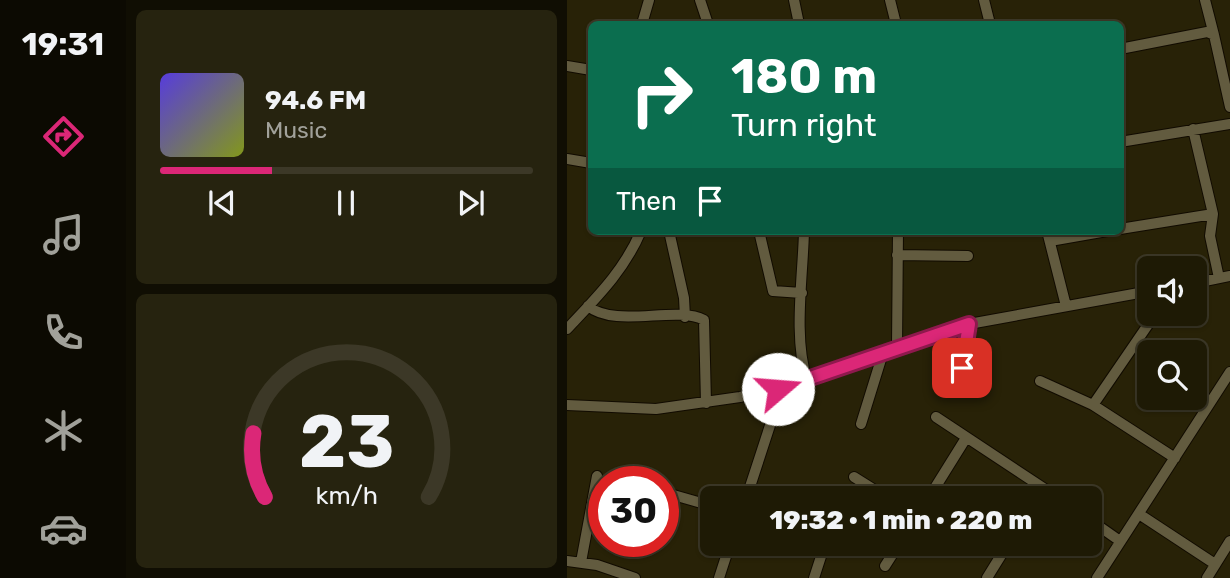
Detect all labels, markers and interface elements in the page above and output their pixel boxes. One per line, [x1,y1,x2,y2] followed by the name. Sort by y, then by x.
[22,25,104,63] text: 19:31
[731,47,877,105] text: 180 m
[616,49,707,140] icon: right
[265,85,366,116] text: 94.6 FM
[731,106,876,144] text: Turn right
[39,112,88,161] icon: directions
[265,116,327,144] text: Music
[691,182,729,220] icon: arrive
[203,184,241,222] icon: previous
[327,184,365,222] icon: pause
[452,184,490,222] icon: next
[616,186,677,217] text: Then
[39,210,88,259] icon: music
[1137,256,1207,410] map controls
[1137,256,1207,326] button: sound
[39,308,88,357] icon: phone
[932,338,992,398] pin
[1137,340,1207,410] button: search
[943,349,981,387] icon: arrive
[741,352,815,426] position arrow
[299,399,394,485] text: 23
[39,406,88,455] icon: climate
[588,466,679,557] speed limit sign: 30
[315,481,378,510] text: km/h
[39,504,88,553] icon: car
[770,505,1032,536] text: 19:32 · 1 min · 220 m

